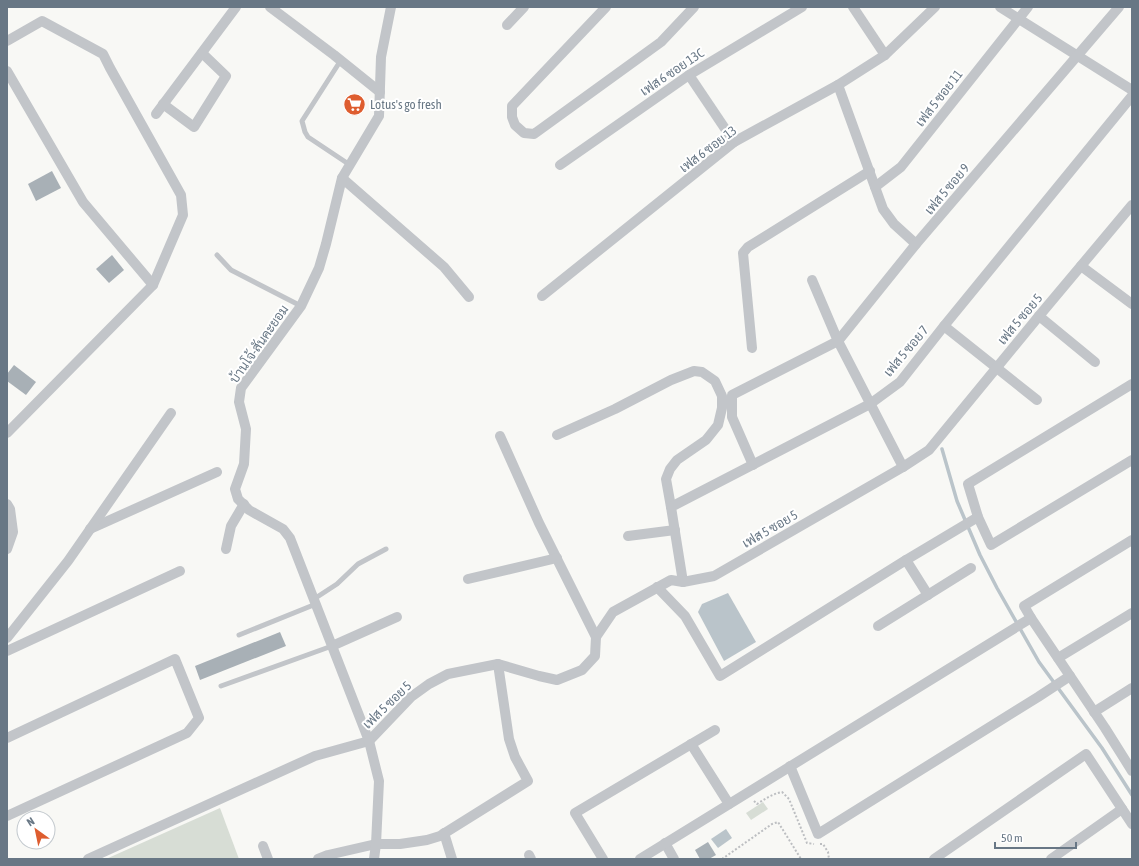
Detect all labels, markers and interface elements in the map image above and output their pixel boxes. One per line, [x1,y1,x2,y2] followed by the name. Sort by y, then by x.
[637,45,707,99] street label: เฟส 6 ซอย 13C
[912,67,966,129] street label: เฟส 5 ซอย 11
[341,91,367,117] supermarket icon: Lotus's go fresh
[370,97,442,112] place label: Lotus's go fresh
[676,123,740,175] street label: เฟส 6 ซอย 13
[921,161,973,217] street label: เฟส 5 ซอย 9
[994,291,1046,347] street label: เฟส 5 ซอย 5
[225,301,292,386] street label: บ้านโจ้-สันคะยอม
[880,323,932,379] street label: เฟส 5 ซอย 7
[740,507,800,551] street label: เฟส 5 ซอย 5
[360,678,414,732] street label: เฟส 5 ซอย 5
[16,810,56,850] north arrow
[25,815,37,828] text: N
[995,824,1076,850] scale bar
[1001,831,1023,845] text: 50 m

